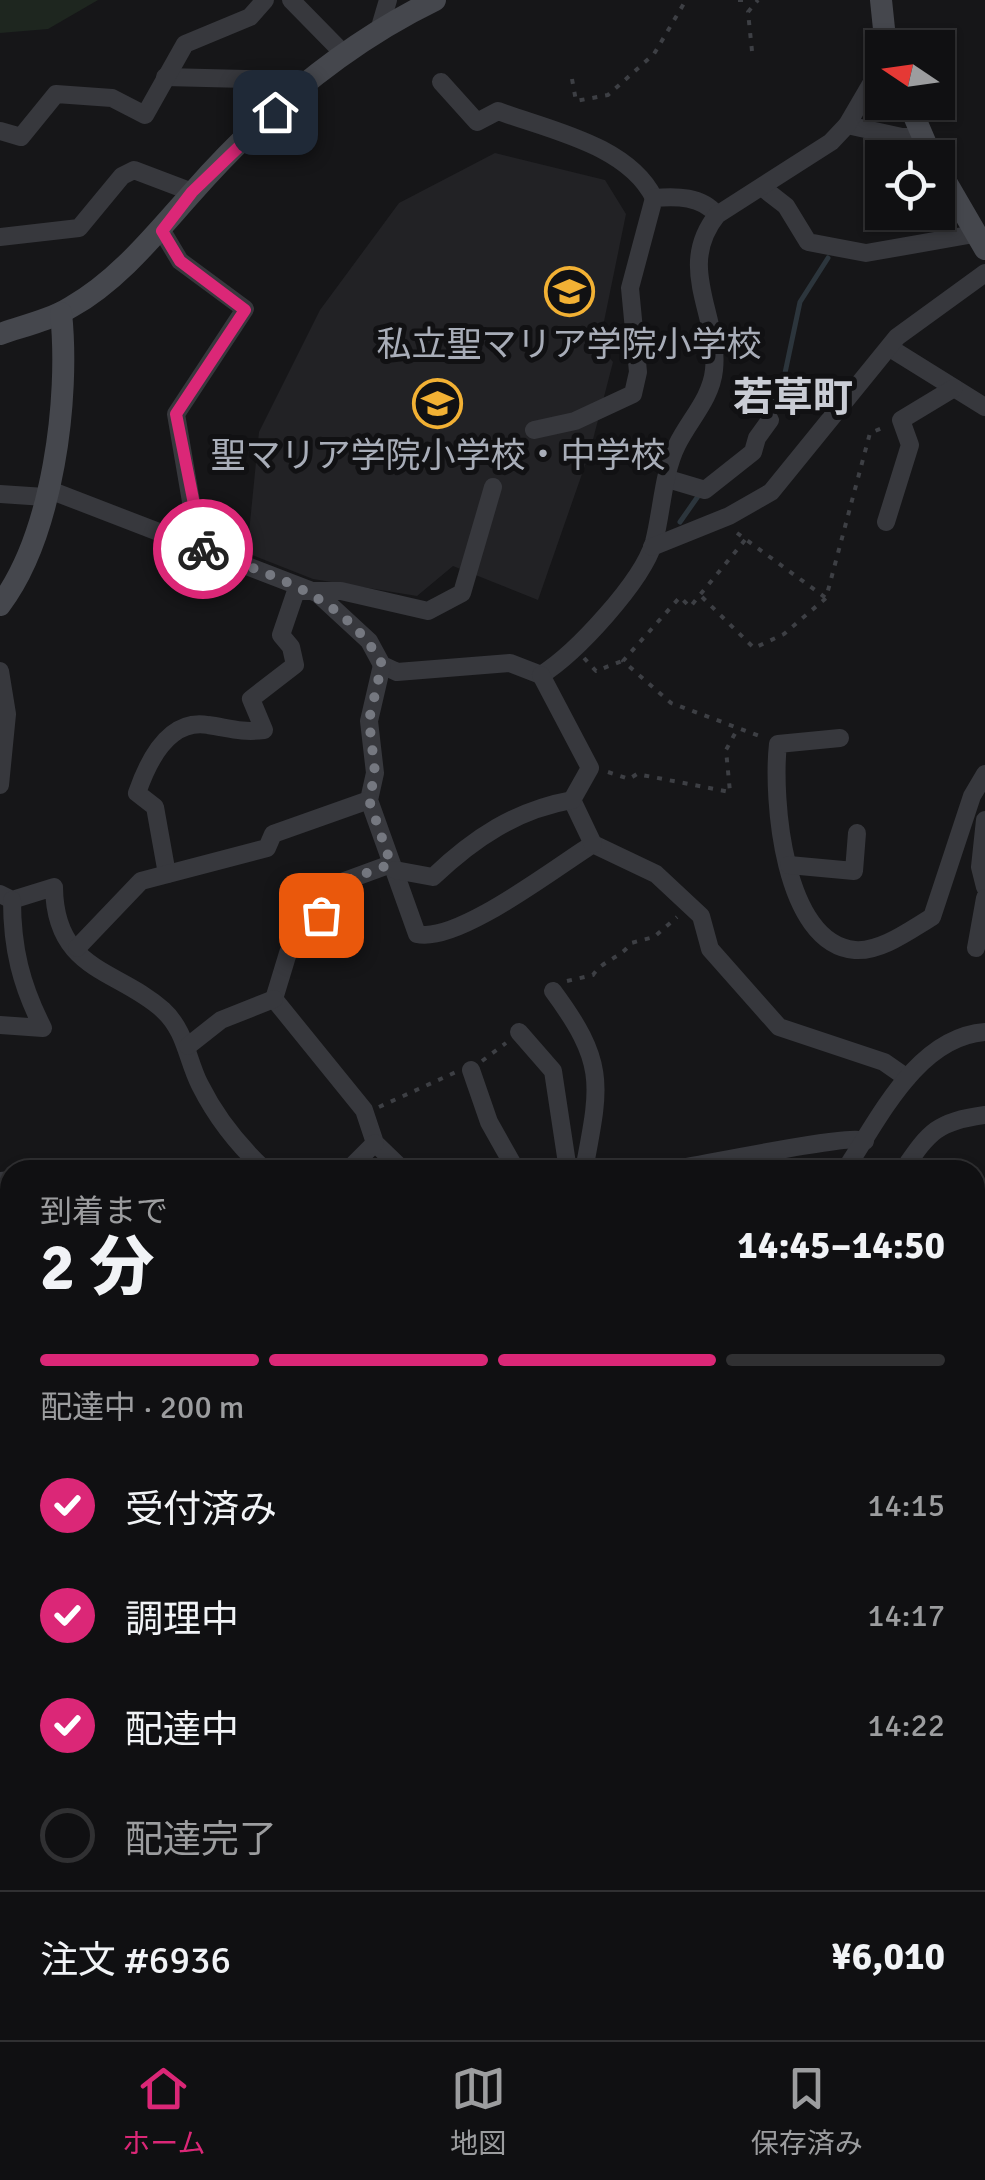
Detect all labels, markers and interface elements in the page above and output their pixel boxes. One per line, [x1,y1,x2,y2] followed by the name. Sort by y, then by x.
[865,30,955,120] north arrow
[865,30,955,230] map controls
[233,70,318,155] pin
[248,85,303,140] icon: home
[865,140,955,230] button: locate
[543,266,595,318] school or university icon: 私立聖マリア学院小学校
[376,323,762,366] place label: 私立聖マリア学院小学校
[733,373,853,423] district label: 若草町
[412,377,464,429] school or university icon: 聖マリア学院小学校・中学校
[210,434,666,477] place label: 聖マリア学院小学校・中学校
[153,499,253,599] courier
[176,522,231,577] icon: bike
[279,873,364,958] pin
[294,888,349,943] icon: bag
[40,1192,168,1231] text: 到着まで
[737,1222,945,1269] text: 14:45–14:50
[40,1228,154,1308] text: 2 分
[40,1388,244,1427] text: 配達中 · 200 m
[40,1478,95,1533] icon: check
[125,1486,277,1533] text: 受付済み
[867,1486,945,1525] text: 14:15
[40,1588,95,1643] icon: check
[125,1596,239,1643] text: 調理中
[867,1596,945,1635] text: 14:17
[40,1698,95,1753] icon: check
[125,1706,239,1753] text: 配達中
[867,1706,945,1745] text: 14:22
[125,1816,277,1863] text: 配達完了
[831,1933,945,1980] text: ¥6,010
[40,1937,231,1984] text: 注文 #6936
[122,2061,205,2161] tab: ホーム
[450,2061,506,2161] tab: 地図
[751,2061,863,2161] tab: 保存済み

